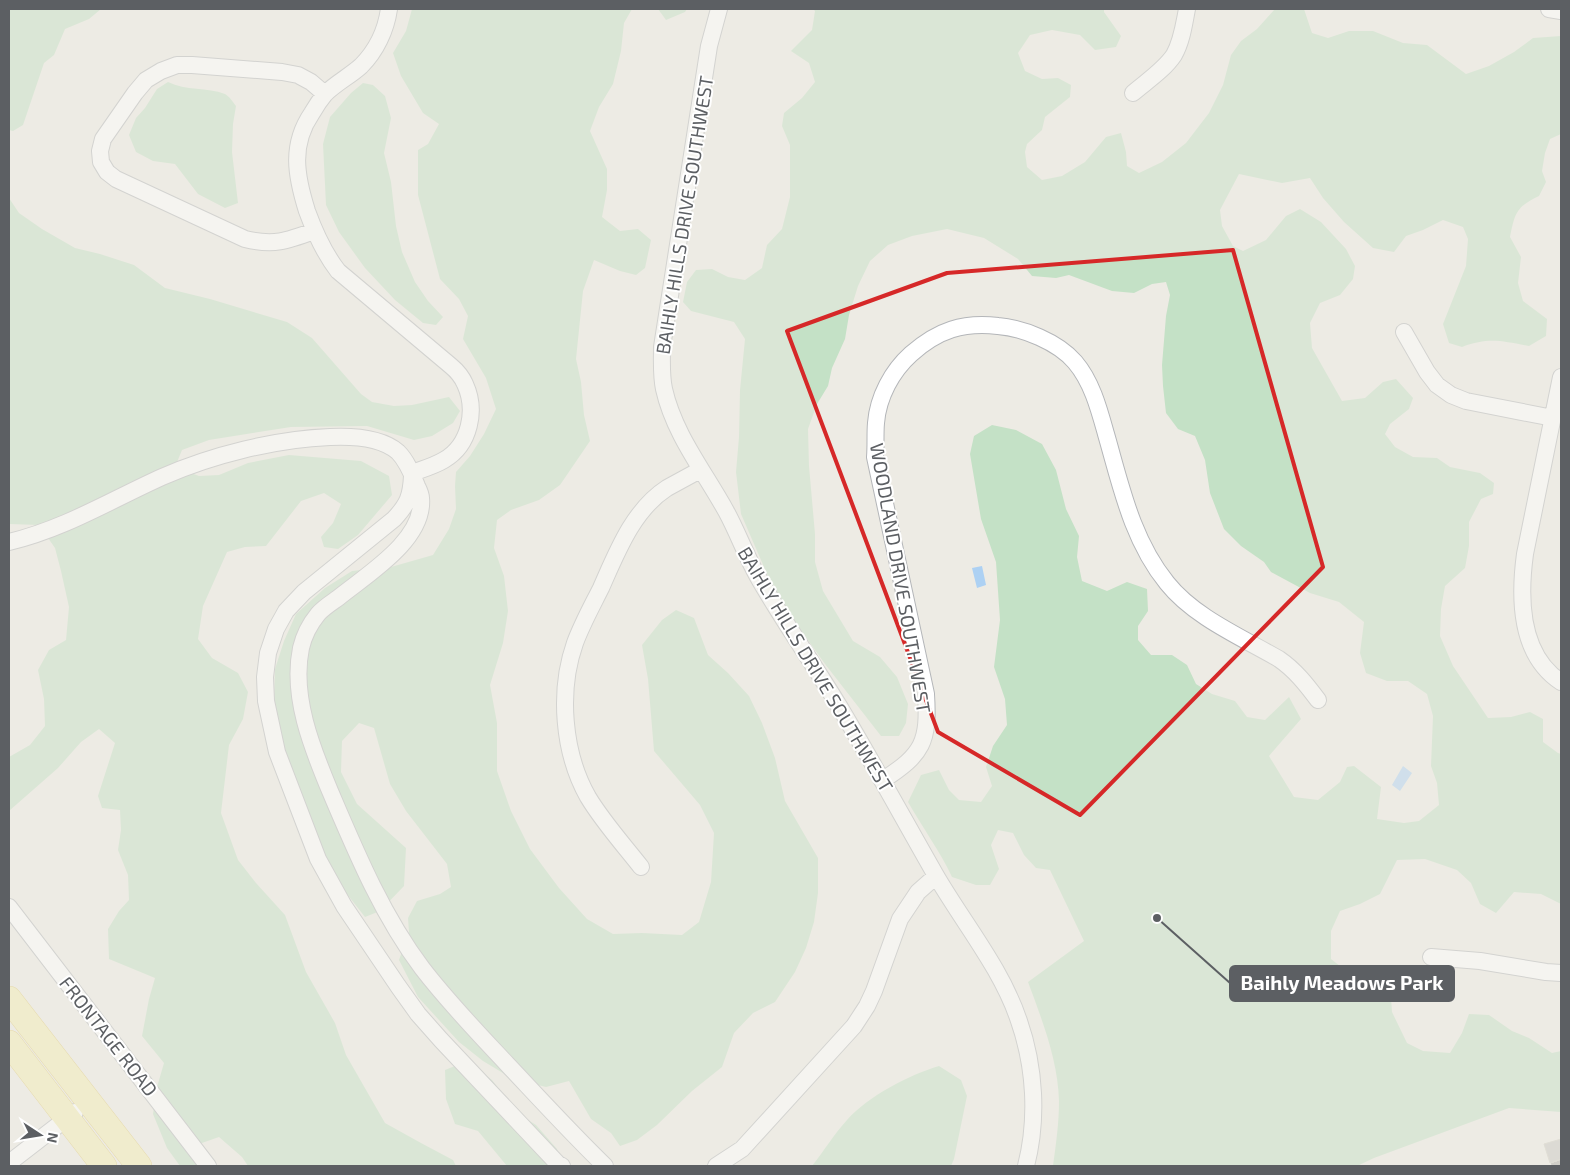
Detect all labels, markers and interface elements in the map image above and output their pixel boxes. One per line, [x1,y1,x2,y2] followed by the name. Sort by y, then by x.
[651,74,717,356] street label: BAIHLY HILLS DRIVE SOUTHWEST
[866,441,936,715] street label: WOODLAND DRIVE SOUTHWEST
[734,542,898,796] street label: BAIHLY HILLS DRIVE SOUTHWEST
[1230,966,1454,1001] callout: Baihly Meadows Park
[1241,970,1444,995] text: Baihly Meadows Park
[55,972,163,1100] street label: FRONTAGE ROAD
[15,1110,65,1160] north arrow
[44,1131,63,1145] text: N

